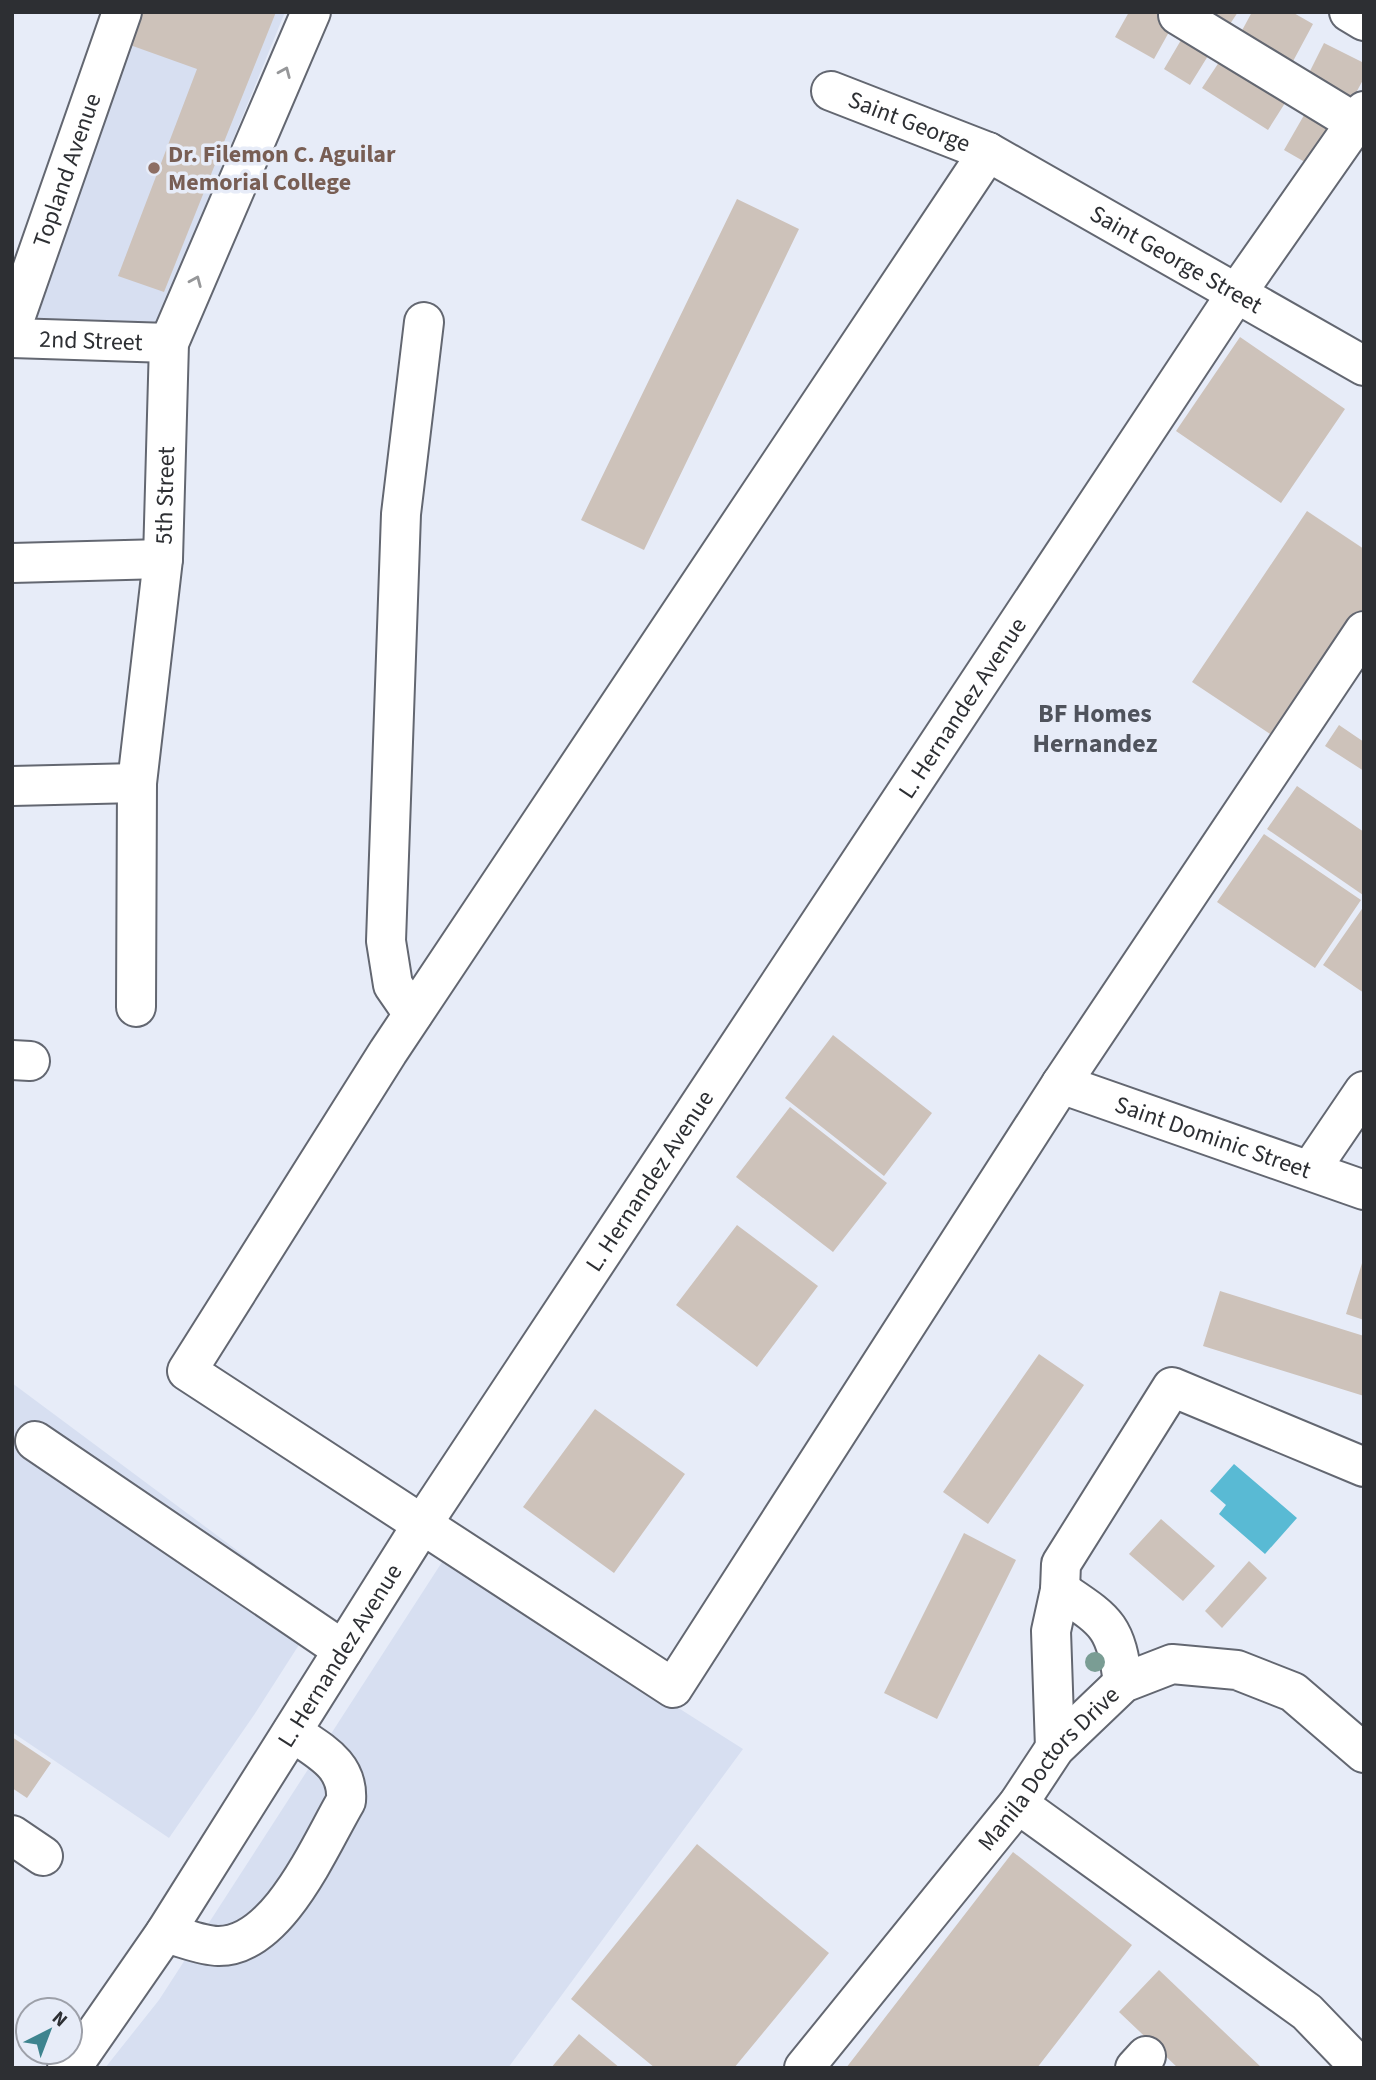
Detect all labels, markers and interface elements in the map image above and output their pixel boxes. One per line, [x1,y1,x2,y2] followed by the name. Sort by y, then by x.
[277,66,291,78] one-way arrow
[843,82,975,161] street label: Saint George
[24,89,110,252] street label: Topland Avenue
[168,137,396,200] place label: Dr. Filemon C. Aguilar Memorial College
[146,160,162,176] marker: Dr. Filemon C. Aguilar Memorial College
[1083,197,1269,323] street label: Saint George Street
[188,275,202,288] one-way arrow
[39,322,143,360] street label: 2nd Street
[146,446,184,545] street label: 5th Street
[890,610,1035,806] street label: L. Hernandez Avenue
[1033,695,1157,762] district label: BF Homes Hernandez
[577,1083,723,1279] street label: L. Hernandez Avenue
[1110,1087,1316,1188] street label: Saint Dominic Street
[269,1557,411,1754] street label: L. Hernandez Avenue
[970,1678,1128,1859] street label: Manila Doctors Drive
[14,1996,84,2066] north arrow
[46,2005,73,2034] text: N

